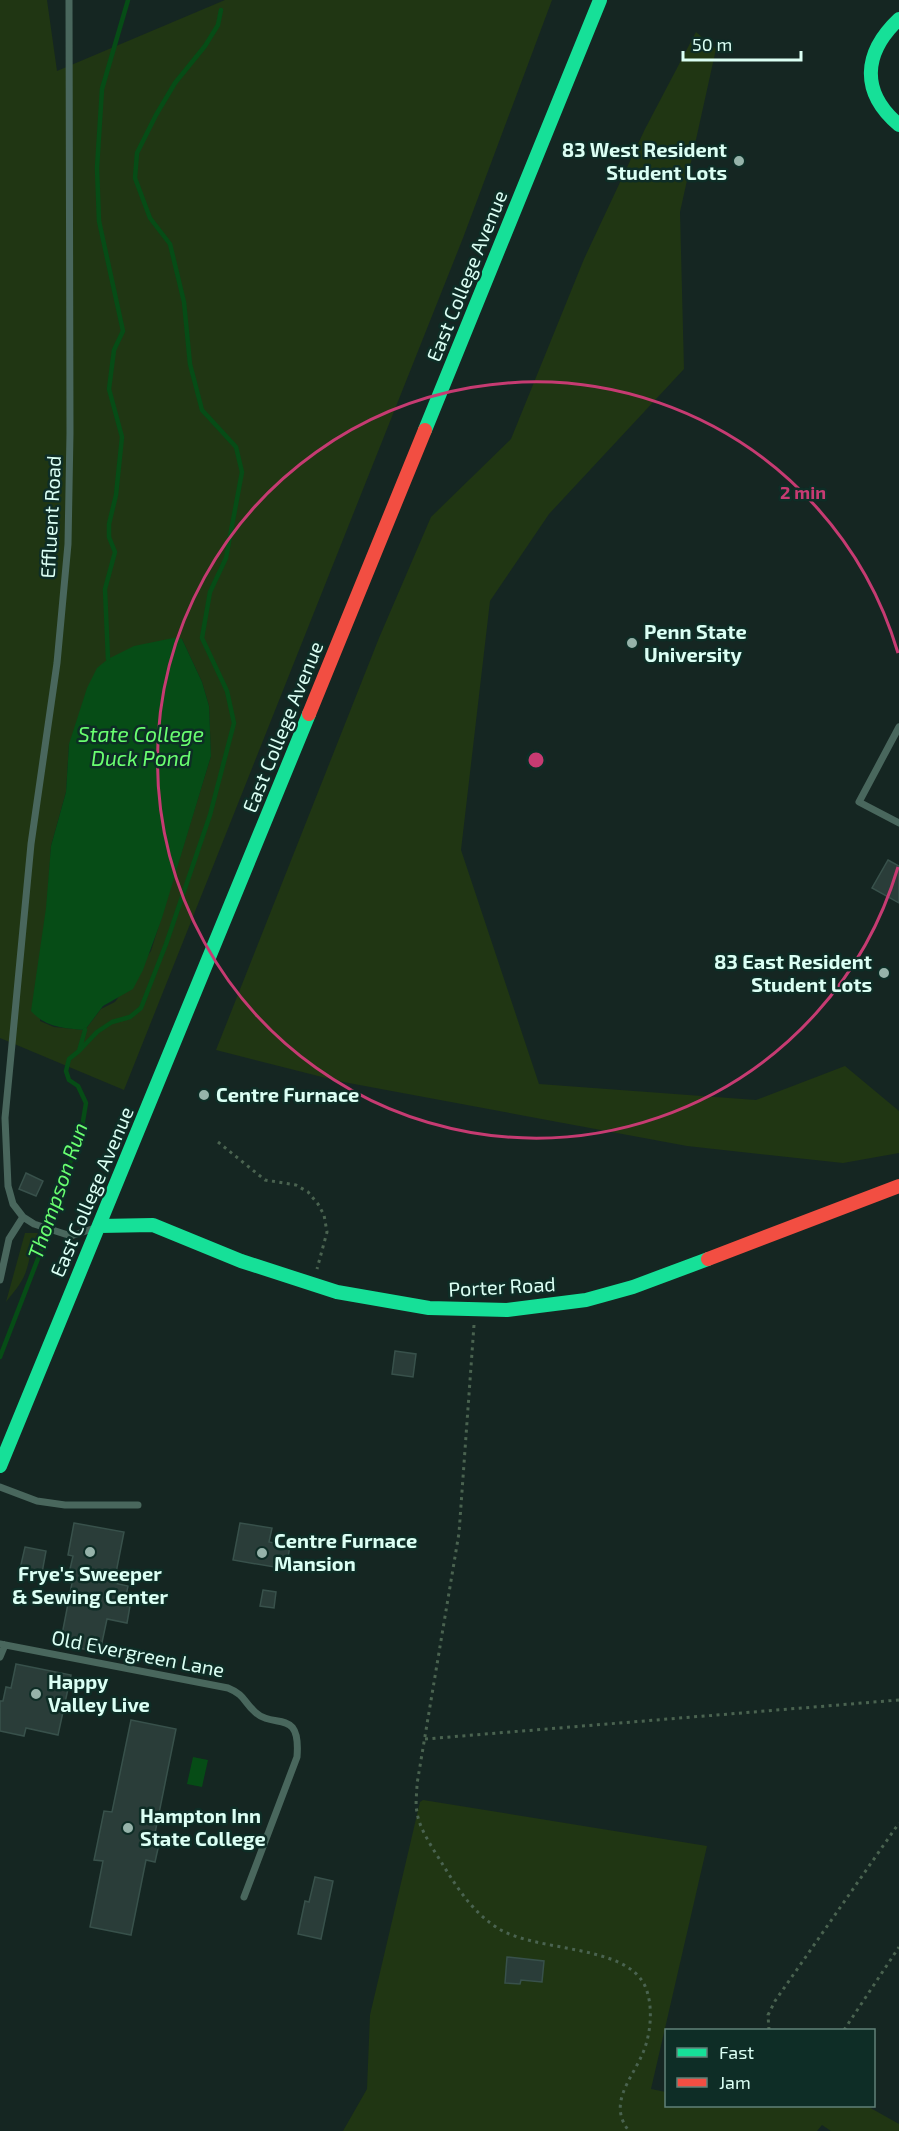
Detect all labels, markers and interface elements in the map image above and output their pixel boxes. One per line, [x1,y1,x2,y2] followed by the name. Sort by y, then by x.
[683,24,802,62] scale bar
[692,33,732,55] text: 50 m
[562,137,727,184] place label: 83 West Resident Student Lots
[732,154,746,168] marker: 83 West Resident Student Lots
[421,186,511,365] street label: East College Avenue
[35,455,65,579] street label: Effluent Road
[780,481,826,503] text: 2 min
[644,619,747,667] place label: Penn State University
[625,636,639,650] marker: Penn State University
[237,637,327,816] street label: East College Avenue
[78,721,204,770] water label: State College Duck Pond
[526,750,546,770] centre of rings
[714,949,872,996] place label: 83 East Resident Student Lots
[877,966,891,980] marker: 83 East Resident Student Lots
[216,1082,359,1106] place label: Centre Furnace
[197,1088,211,1102] marker: Centre Furnace
[44,1103,138,1280] street label: East College Avenue
[22,1119,92,1262] water label: Thompson Run
[448,1271,556,1301] street label: Porter Road
[274,1528,417,1575] place label: Centre Furnace Mansion
[83,1545,97,1559] marker: Frye's Sweeper & Sewing Center
[255,1546,269,1560] marker: Centre Furnace Mansion
[12,1561,169,1608] place label: Frye's Sweeper & Sewing Center
[50,1624,227,1682] street label: Old Evergreen Lane
[48,1669,150,1717] place label: Happy Valley Live
[29,1687,43,1701] marker: Happy Valley Live
[140,1803,266,1850] place label: Hampton Inn State College
[121,1821,135,1835] marker: Hampton Inn State College
[665,2029,875,2107] legend
[719,2041,754,2063] text: Fast
[719,2071,751,2093] text: Jam

